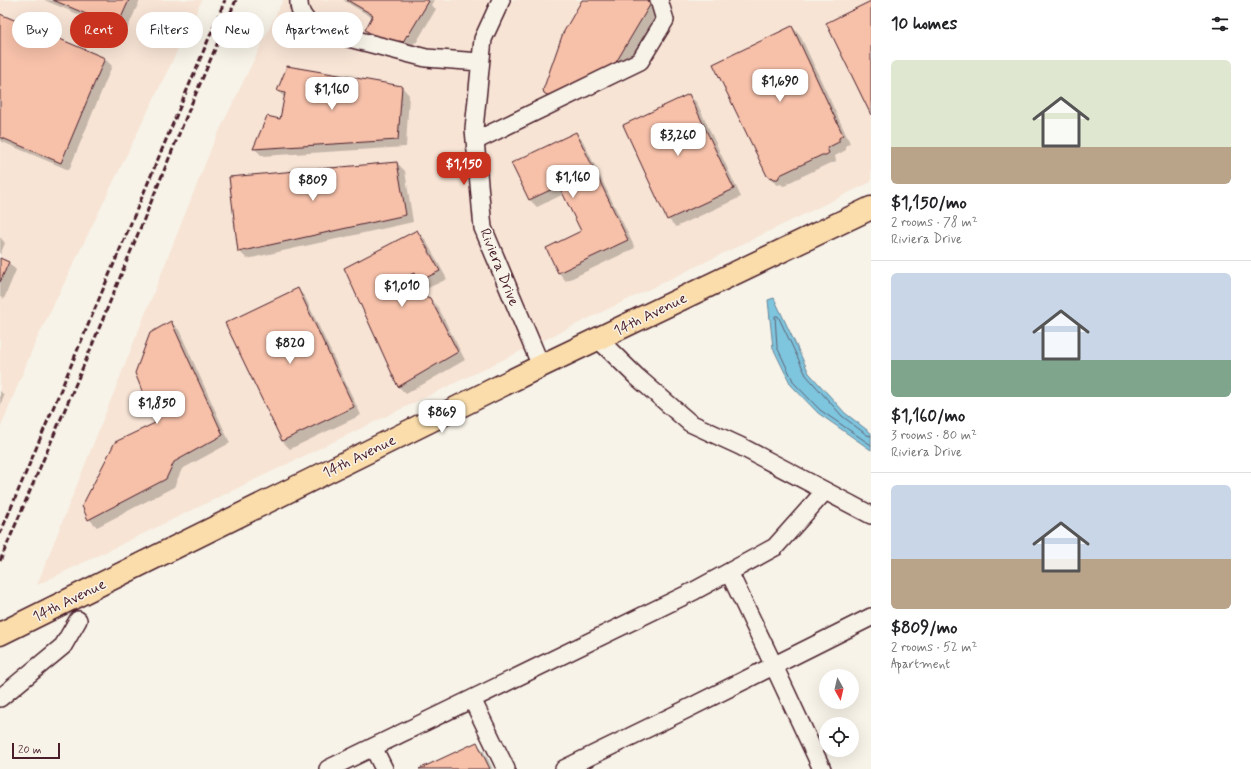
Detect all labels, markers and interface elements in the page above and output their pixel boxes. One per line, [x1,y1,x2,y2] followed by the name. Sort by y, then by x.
[12,12,62,48] chip: Buy
[70,12,128,48] chip: Rent
[136,12,203,48] chip: Filters
[211,12,264,48] chip: New
[272,12,363,48] chip: Apartment
[891,13,957,35] text: 10 homes
[1209,13,1231,35] icon: filters
[747,69,813,103] pin: $1,690
[761,73,799,90] text: $1,690
[299,77,365,111] pin: $1,160
[314,81,350,98] text: $1,160
[1025,86,1097,158] icon: home
[645,123,711,157] pin: $3,260
[660,127,696,144] text: $3,260
[431,152,497,186] pin: $1,150
[446,156,482,173] text: $1,150
[540,165,606,199] pin: $1,160
[289,168,337,202] pin: $809
[555,169,591,186] text: $1,160
[298,172,328,189] text: $809
[891,192,967,214] text: $1,150/mo
[891,214,978,231] text: 2 rooms · 78 m²
[474,226,524,309] street label: Riviera Drive
[891,231,962,248] text: Riviera Drive
[369,274,435,308] pin: $1,010
[384,278,420,295] text: $1,010
[610,288,691,341] street label: 14th Avenue
[1025,299,1097,371] icon: home
[266,331,314,365] pin: $820
[275,335,305,352] text: $820
[124,391,190,425] pin: $1,850
[138,395,176,412] text: $1,850
[418,400,466,434] pin: $869
[427,404,457,421] text: $869
[891,405,965,427] text: $1,160/mo
[891,427,977,444] text: 3 rooms · 80 m²
[319,430,400,483] street label: 14th Avenue
[891,444,962,461] text: Riviera Drive
[1025,511,1097,583] icon: home
[29,574,110,627] street label: 14th Avenue
[891,617,957,639] text: $809/mo
[891,639,977,656] text: 2 rooms · 52 m²
[891,656,950,673] text: Apartment
[819,669,859,709] north arrow
[819,669,859,757] map controls
[819,717,859,757] button: locate
[12,741,60,760] scale bar
[18,743,41,757] text: 20 m

